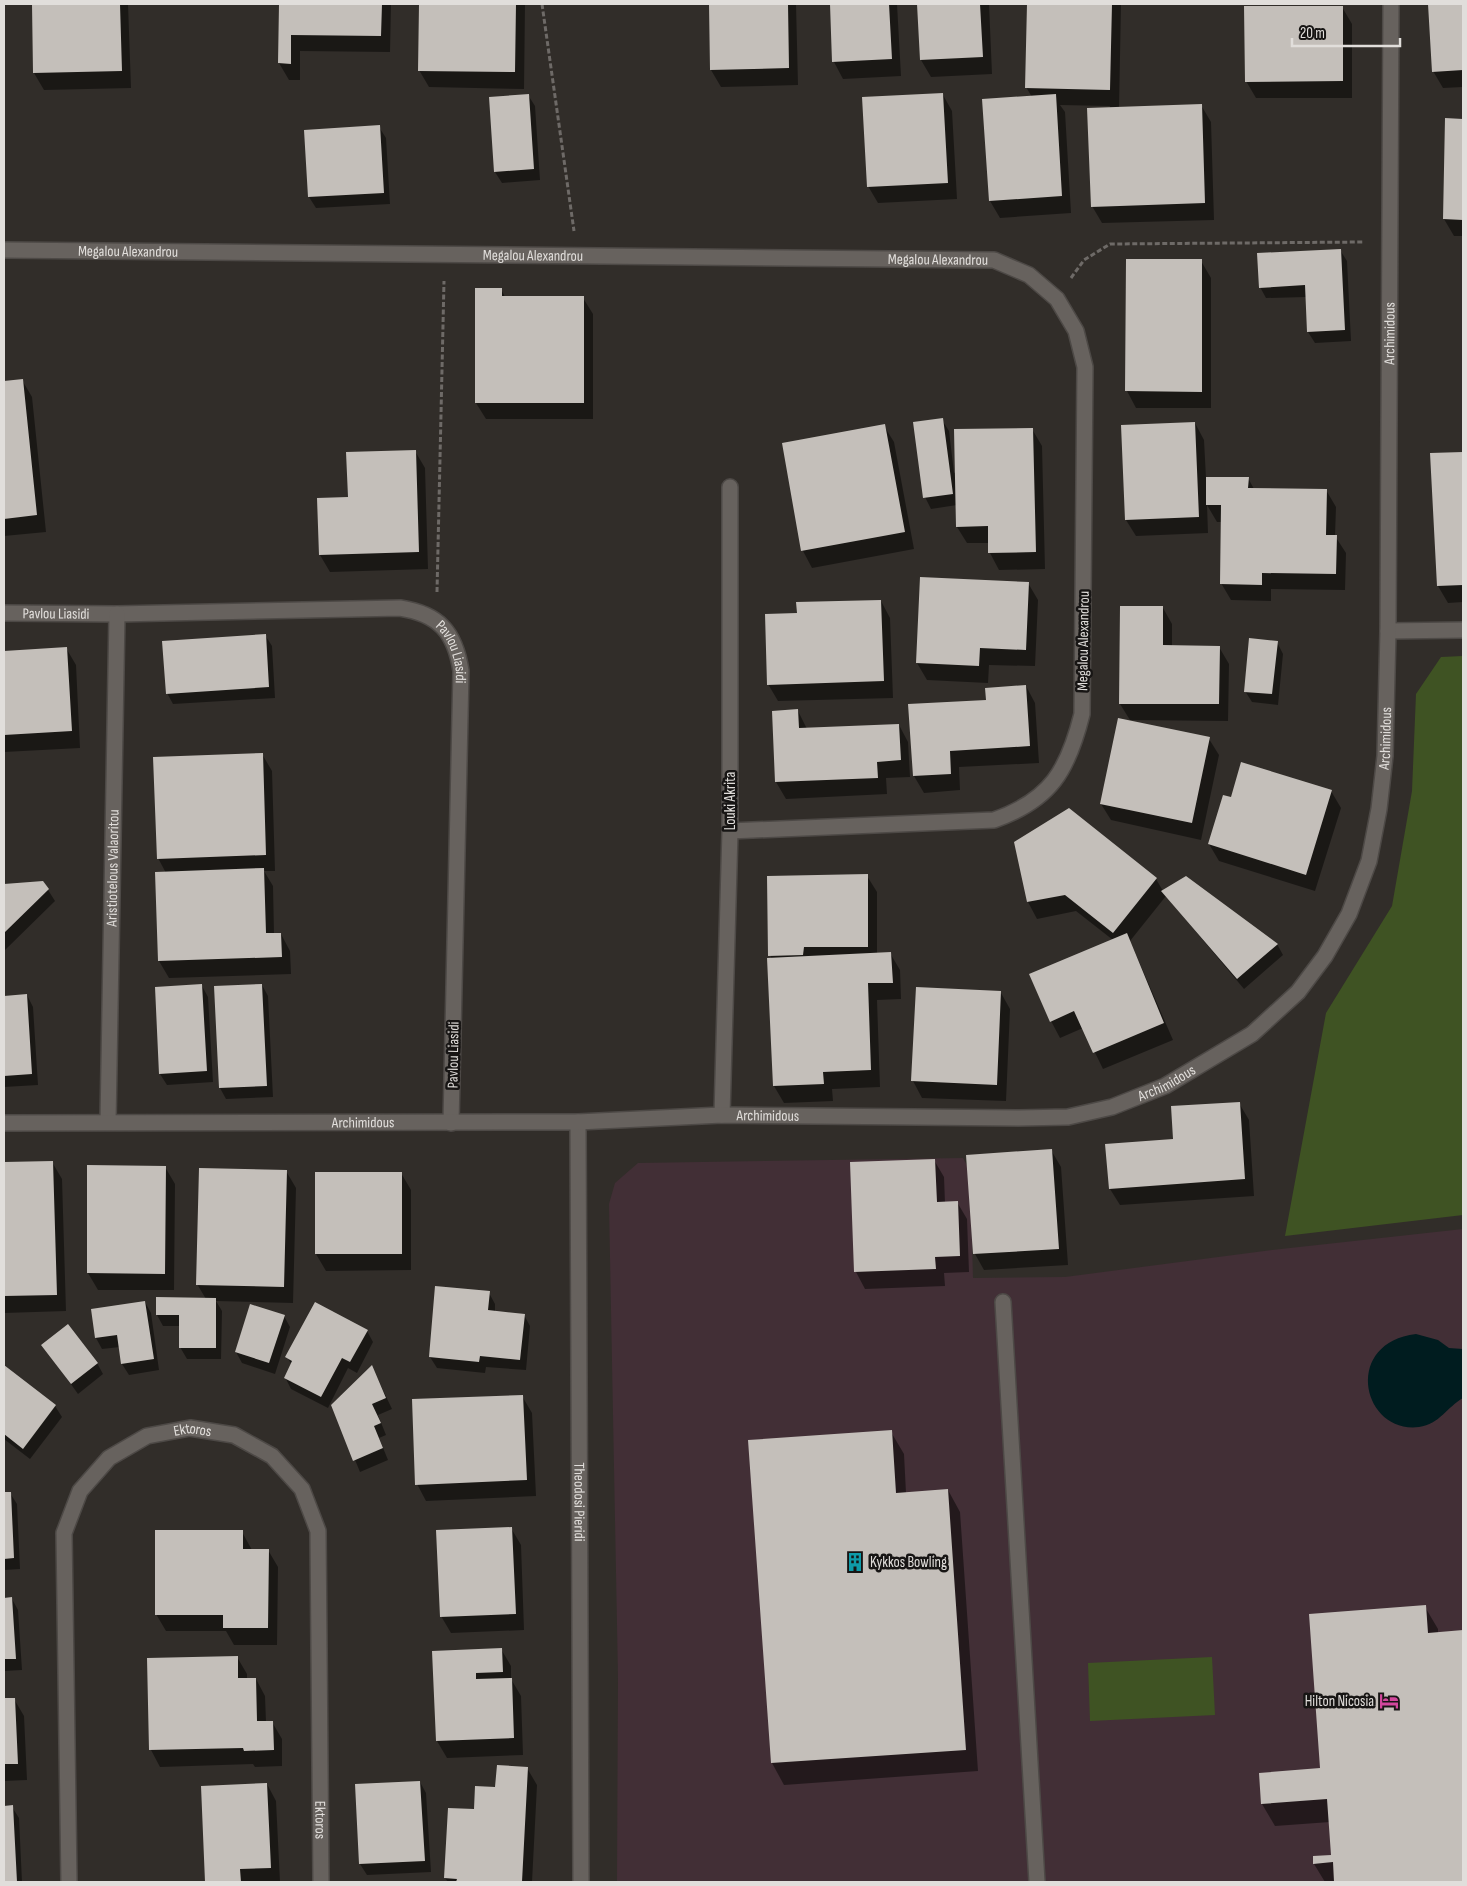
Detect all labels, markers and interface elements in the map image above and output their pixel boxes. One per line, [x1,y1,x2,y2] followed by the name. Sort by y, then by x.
[1292,15,1400,47] scale bar
[1300,24,1325,43] text: 20 m
[78,242,178,262] street label: Megalou Alexandrou
[483,246,583,266] street label: Megalou Alexandrou
[888,250,988,270] street label: Megalou Alexandrou
[1380,302,1400,366] street label: Archimidous
[1073,591,1094,691] street label: Megalou Alexandrou
[23,604,90,624] street label: Pavlou Liasidi
[432,616,470,684] street label: Pavlou Liasidi
[1374,707,1396,772] street label: Archimidous
[721,772,740,830] street label: Louki Akrita
[102,809,124,928] street label: Aristiotelous Valaoritou
[443,1021,464,1088] street label: Pavlou Liasidi
[1134,1061,1199,1106] street label: Archimidous
[735,1106,799,1126] street label: Archimidous
[331,1113,394,1132] street label: Archimidous
[172,1419,213,1441] street label: Ektoros
[569,1462,589,1542] street label: Theodosi Pieridi
[844,1551,866,1573] building icon: Kykkos Bowling
[870,1553,947,1572] place label: Kykkos Bowling
[1378,1690,1400,1712] hotel icon: Hilton Nicosia
[1305,1692,1374,1711] place label: Hilton Nicosia
[310,1801,330,1839] street label: Ektoros

